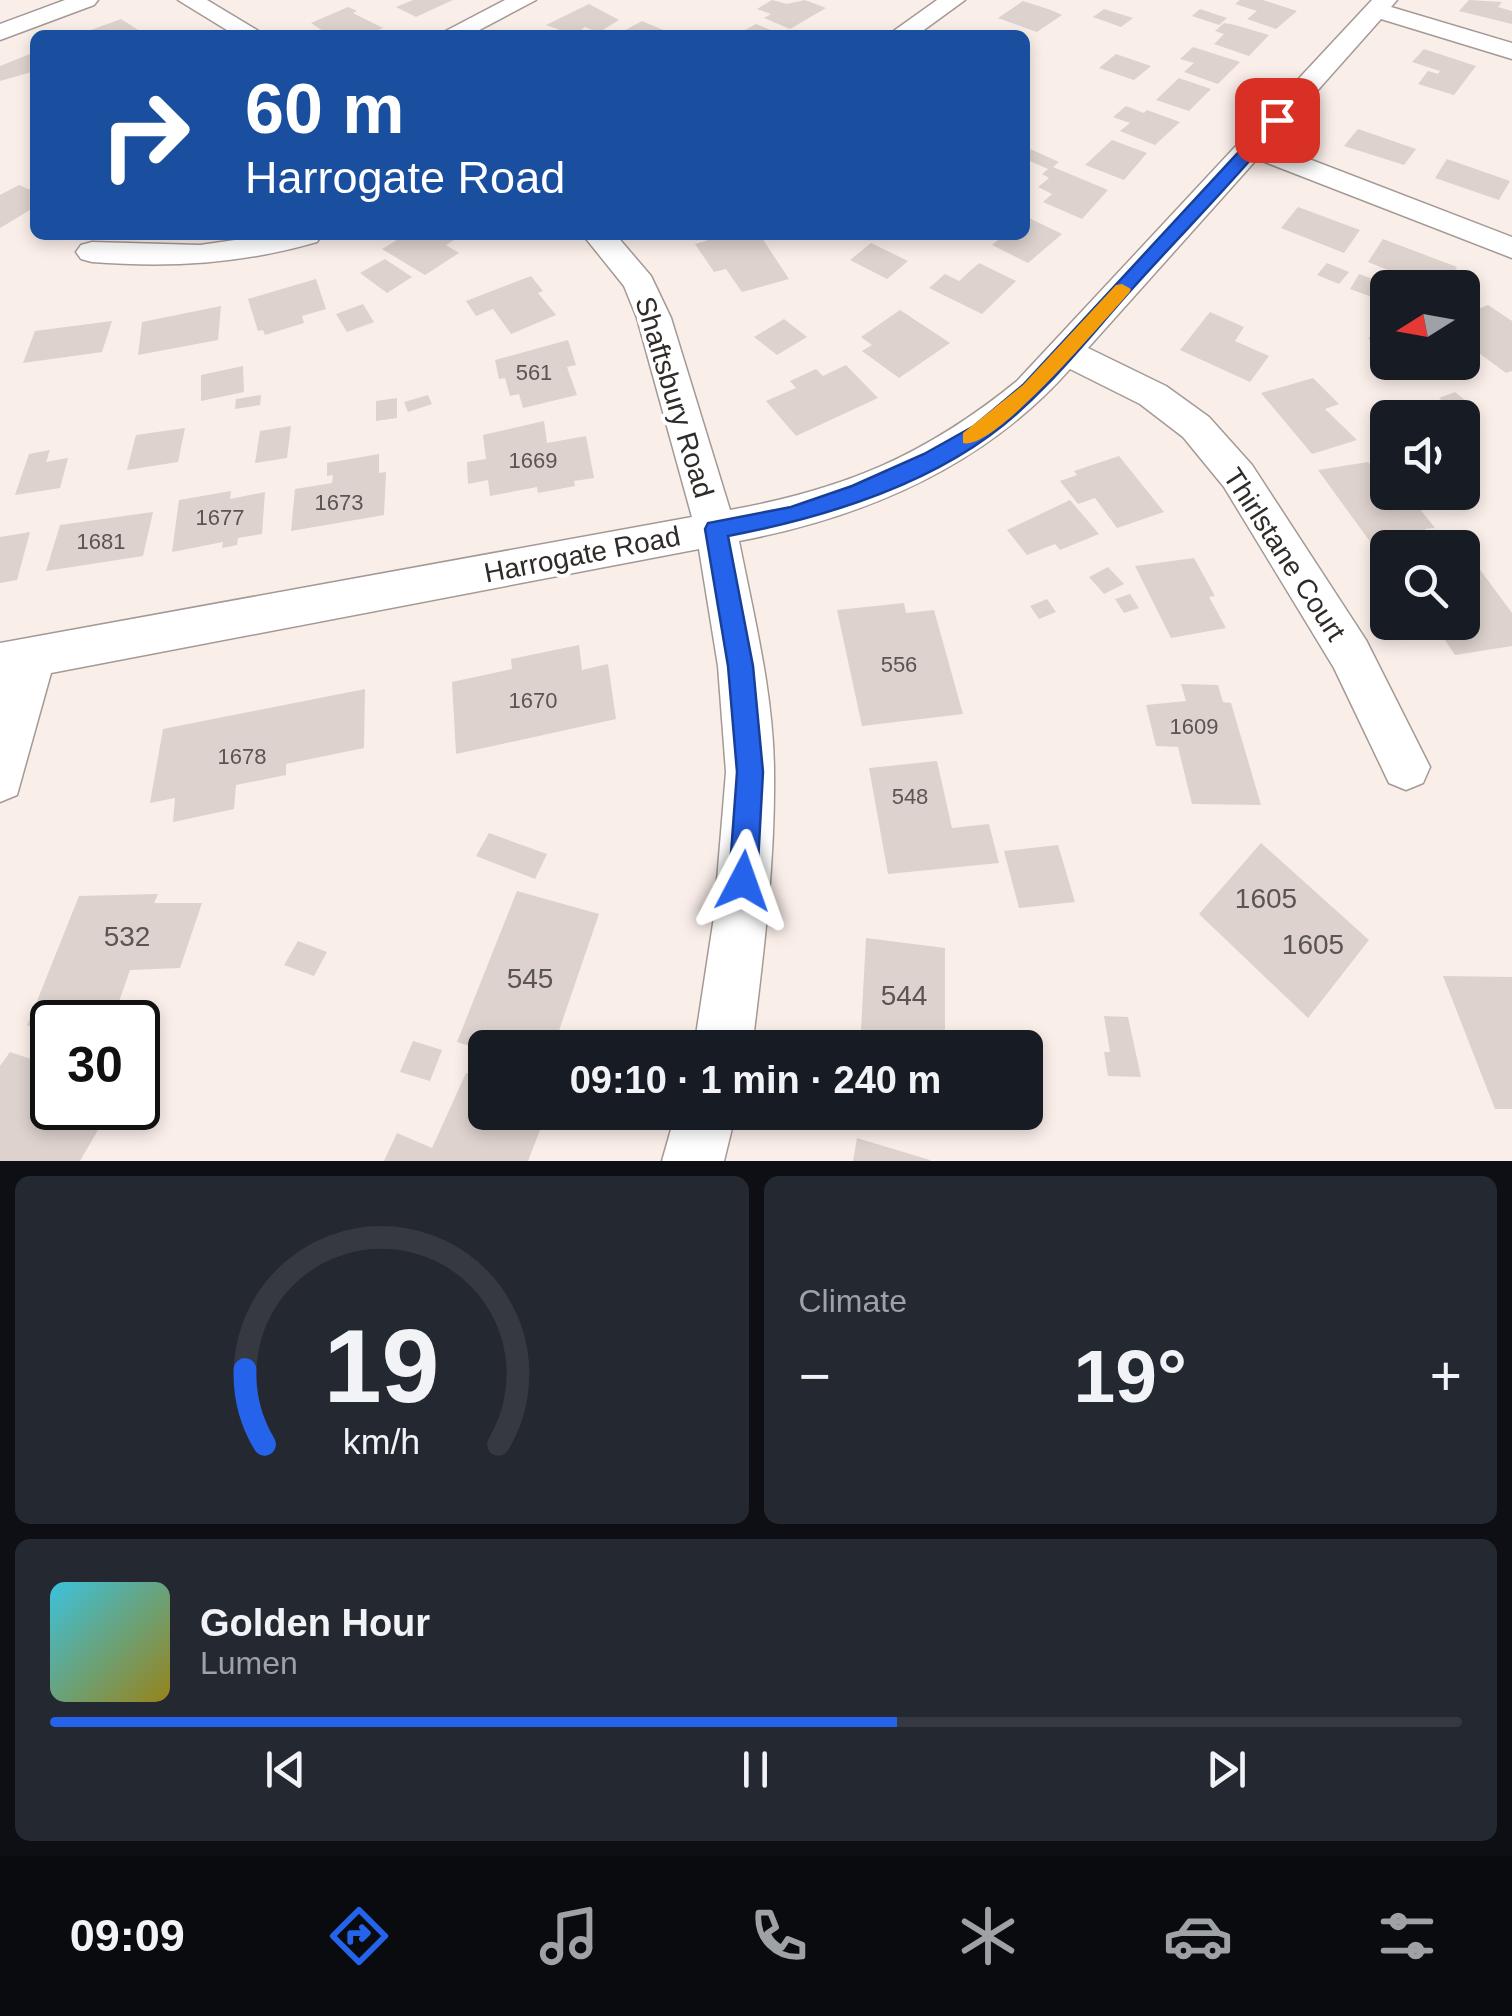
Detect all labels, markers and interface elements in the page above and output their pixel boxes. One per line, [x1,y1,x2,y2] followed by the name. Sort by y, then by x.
[80,70,210,200] icon: right
[245,70,405,148] text: 60 m
[1235,78,1320,163] pin
[1250,93,1305,148] icon: arrive
[245,152,565,203] text: Harrogate Road
[1370,270,1480,380] north arrow
[1370,270,1480,640] map controls
[629,293,720,501] street label: Shaftsbury Road
[516,360,552,385] house number: 561
[1370,400,1480,510] button: sound
[509,448,557,473] house number: 1669
[1217,462,1352,646] street label: Thirlstane Court
[315,490,363,515] house number: 1673
[196,505,244,530] house number: 1677
[481,520,683,589] street label: Harrogate Road
[77,529,125,554] house number: 1681
[1370,530,1480,640] button: search
[881,652,917,677] house number: 556
[509,688,557,713] house number: 1670
[1170,714,1218,739] house number: 1609
[218,744,266,769] house number: 1678
[892,784,928,809] house number: 548
[691,829,795,933] position arrow
[1235,883,1297,914] house number: 1605
[104,921,150,952] house number: 532
[1282,929,1344,960] house number: 1605
[507,963,553,994] house number: 545
[881,980,927,1011] house number: 544
[30,1000,160,1130] speed limit sign: 30
[570,1059,941,1101] text: 09:10 · 1 min · 240 m
[799,1283,907,1319] text: Climate
[324,1308,440,1424] text: 19
[1074,1334,1187,1418] text: 19°
[799,1345,831,1407] text: −
[1430,1345,1462,1407] text: +
[343,1422,420,1462] text: km/h
[200,1602,430,1644] text: Golden Hour
[200,1645,298,1681] text: Lumen
[258,1742,313,1797] icon: previous
[728,1742,783,1797] icon: pause
[1199,1742,1254,1797] icon: next
[324,1901,394,1971] icon: directions
[534,1901,604,1971] icon: music
[744,1901,814,1971] icon: phone
[953,1901,1023,1971] icon: climate
[1163,1901,1233,1971] icon: car
[1372,1901,1442,1971] icon: filters
[70,1910,185,1961] text: 09:09

